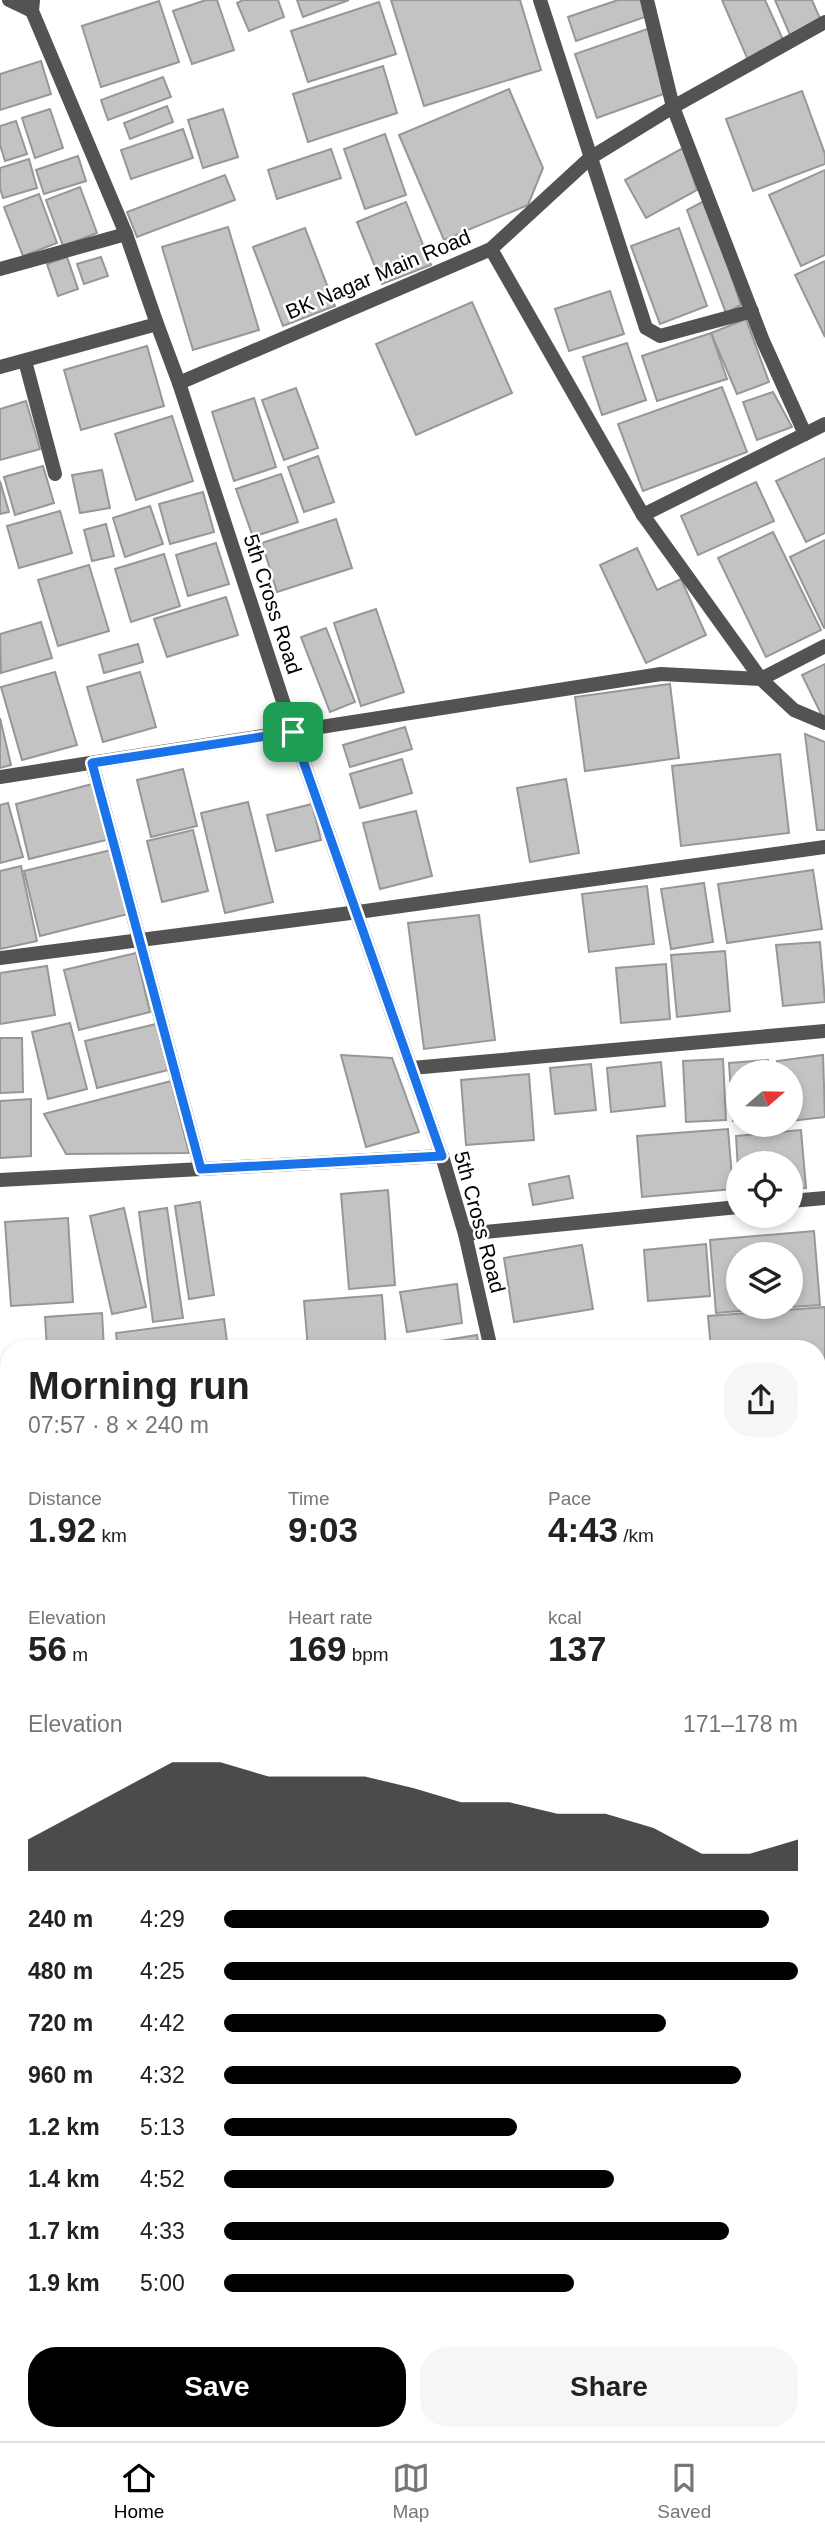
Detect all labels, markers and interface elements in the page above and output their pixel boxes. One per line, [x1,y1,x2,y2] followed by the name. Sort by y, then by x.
[282,225,474,323] street label: BK Nagar Main Road
[240,531,306,677] street label: 5th Cross Road
[263,702,323,762] pin
[274,713,312,751] icon: arrive
[726,1060,803,1138] north arrow
[726,1060,803,1319] map controls
[450,1149,510,1295] street label: 5th Cross Road
[726,1151,803,1228] button: locate
[726,1242,803,1319] button: layers
[724,1363,798,1437] button: share
[28,1365,250,1407] text: Morning run
[28,1412,209,1438] text: 07:57 · 8 × 240 m
[28,1488,102,1509] text: Distance
[288,1488,330,1509] text: Time
[548,1488,591,1509] text: Pace
[28,1510,96,1549] text: 1.92
[288,1510,358,1549] text: 9:03
[548,1510,618,1549] text: 4:43
[96,1525,127,1546] text: km
[618,1525,654,1546] text: /km
[28,1607,106,1628] text: Elevation
[288,1607,372,1628] text: Heart rate
[548,1607,582,1628] text: kcal
[28,1629,67,1668] text: 56
[288,1629,346,1668] text: 169
[548,1629,606,1668] text: 137
[67,1644,88,1665] text: m
[346,1644,389,1665] text: bpm
[28,1711,123,1737] text: Elevation
[683,1711,798,1737] text: 171–178 m
[28,1906,93,1932] text: 240 m
[140,1906,185,1932] text: 4:29
[28,1958,93,1984] text: 480 m
[140,1958,185,1984] text: 4:25
[28,2010,93,2036] text: 720 m
[140,2010,185,2036] text: 4:42
[28,2062,93,2088] text: 960 m
[140,2062,185,2088] text: 4:32
[28,2114,100,2140] text: 1.2 km
[140,2114,185,2140] text: 5:13
[28,2166,100,2192] text: 1.4 km
[140,2166,185,2192] text: 4:52
[28,2218,100,2244] text: 1.7 km
[140,2218,185,2244] text: 4:33
[28,2270,100,2296] text: 1.9 km
[140,2270,185,2296] text: 5:00
[28,2347,406,2427] button: Save
[420,2347,798,2427] button: Share
[114,2459,164,2523] tab: Home
[392,2459,430,2523] tab: Map
[657,2459,711,2523] tab: Saved

